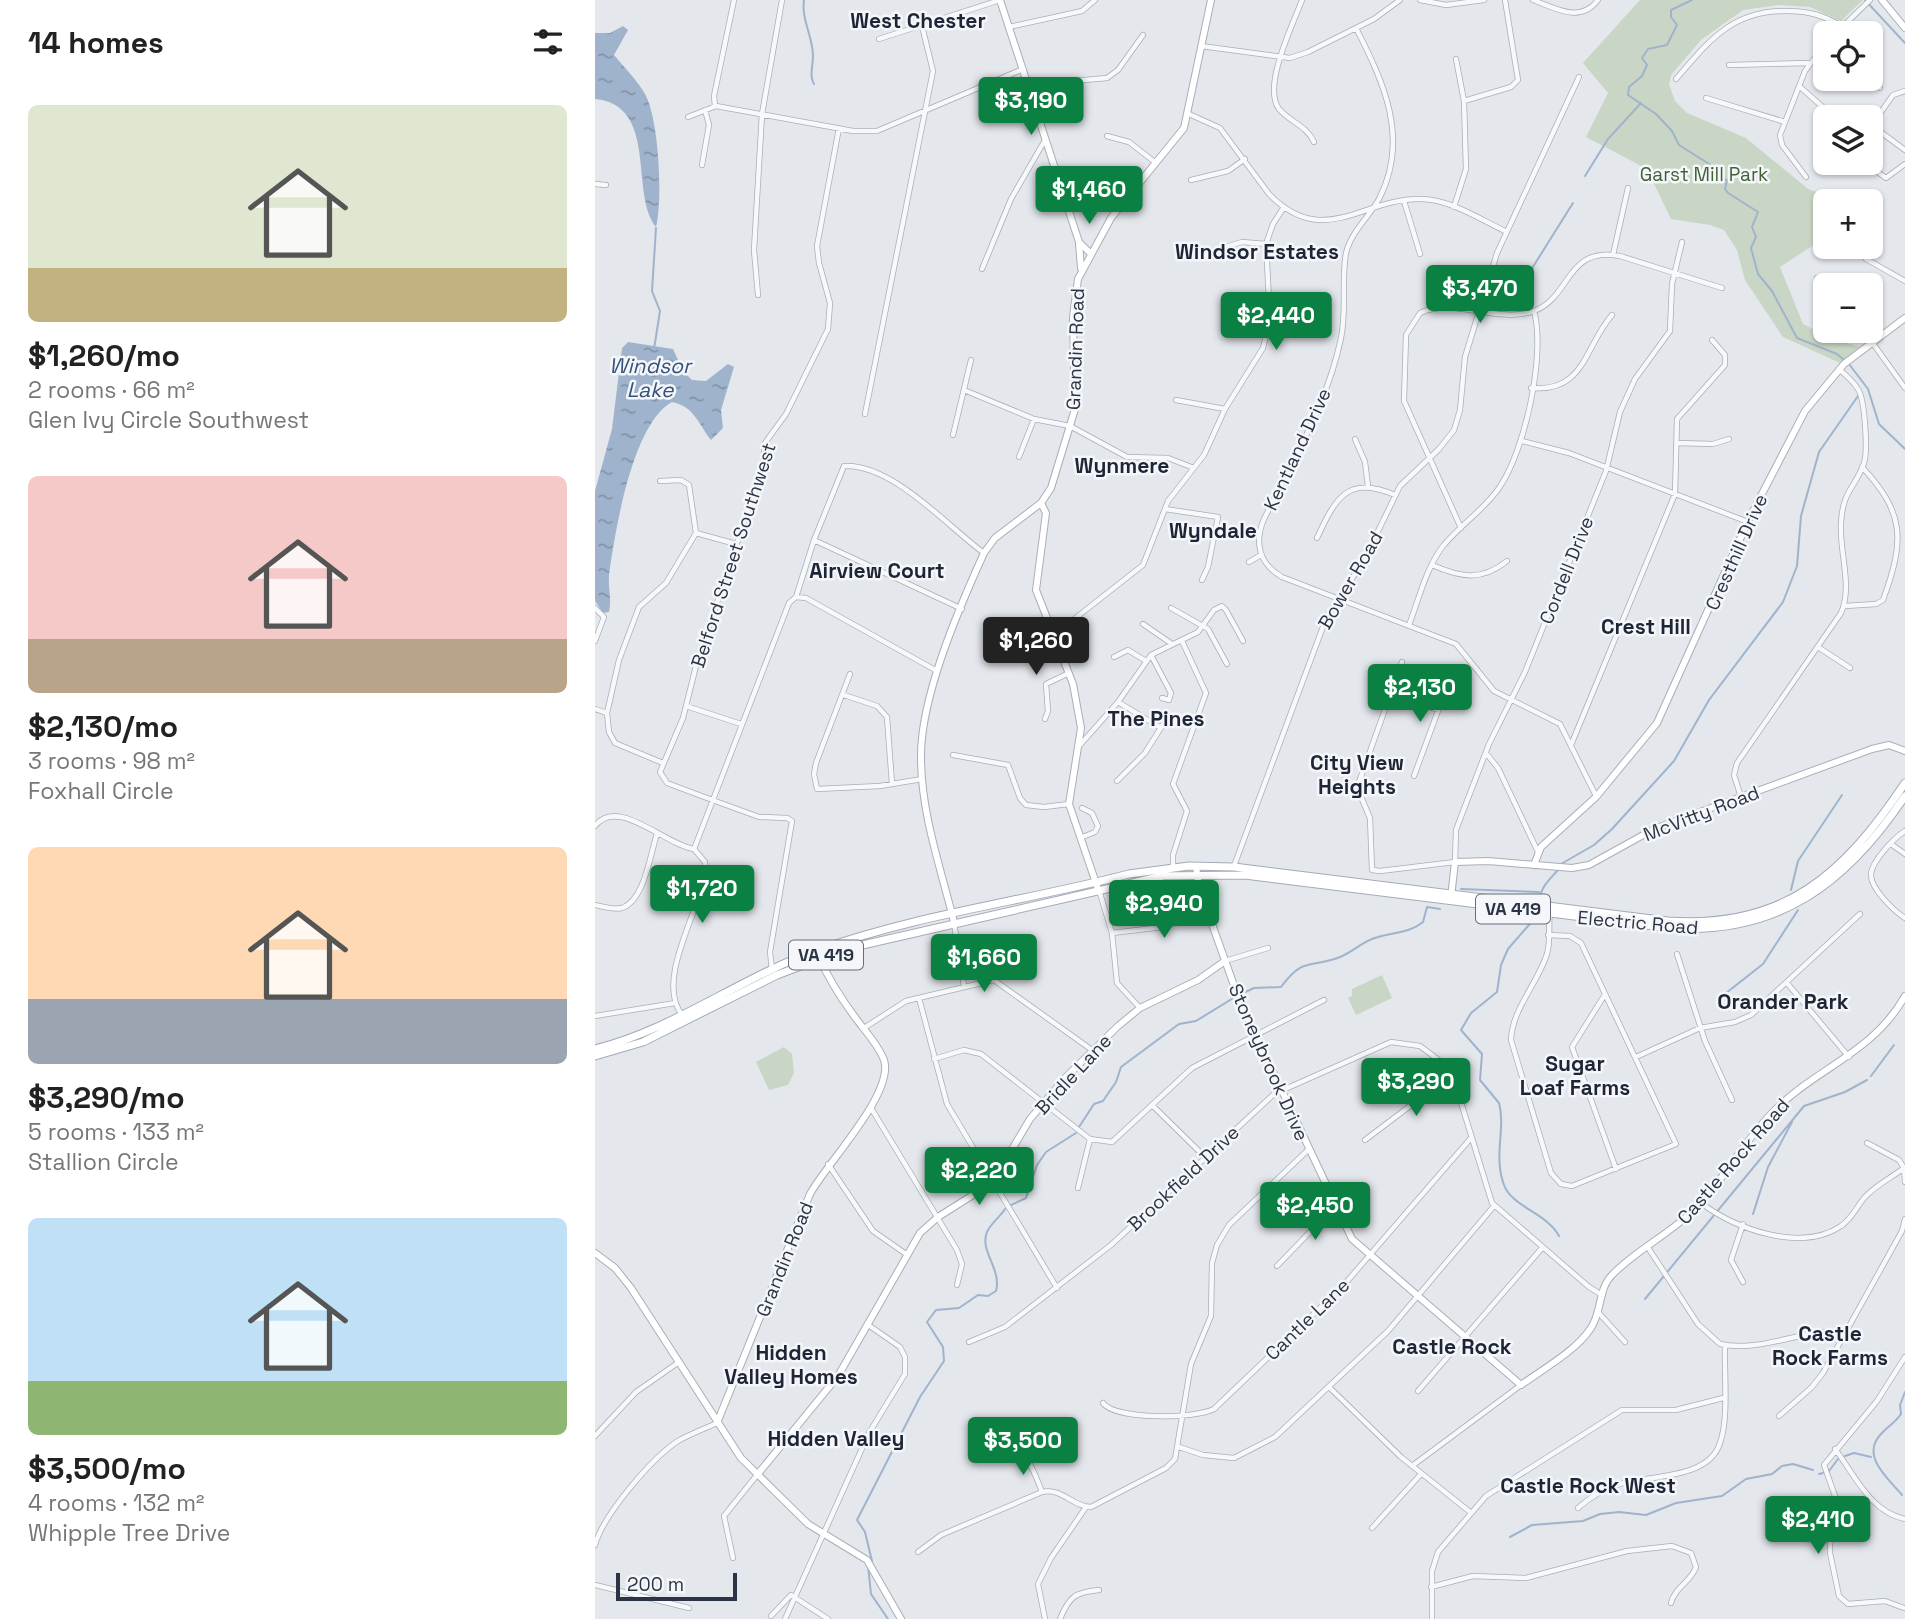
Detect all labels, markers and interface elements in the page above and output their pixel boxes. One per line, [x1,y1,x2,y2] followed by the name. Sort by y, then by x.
[850,7,986,34] district label: West Chester
[1813,21,1883,343] map controls
[1813,21,1883,91] button: locate
[28,23,164,62] text: 14 homes
[529,23,567,61] icon: filters
[974,78,1088,137] pin: $3,190
[994,85,1068,115] text: $3,190
[1813,105,1883,175] button: layers
[235,150,361,276] icon: home
[1640,162,1768,187] park label: Garst Mill Park
[1032,166,1146,226] pin: $1,460
[1052,174,1126,204] text: $1,460
[1813,189,1883,259] button: +
[1175,238,1339,265] district label: Windsor Estates
[1423,266,1537,325] pin: $3,470
[1442,273,1518,303] text: $3,470
[1813,273,1883,343] button: −
[1061,288,1090,410] street label: Grandin Road
[1219,292,1333,352] pin: $2,440
[1237,300,1315,330] text: $2,440
[28,336,180,375] text: $1,260/mo
[609,352,693,403] water label: Windsor Lake
[28,375,195,405] text: 2 rooms · 66 m²
[1258,384,1337,515] street label: Kentland Drive
[28,405,309,435] text: Glen Ivy Circle Southwest
[685,439,782,671] street label: Belford Street Southwest
[1075,452,1169,479] district label: Wynmere
[1700,490,1773,614] street label: Cresthill Drive
[1534,513,1599,628] street label: Cordell Drive
[1169,517,1257,544] district label: Wyndale
[235,521,361,647] icon: home
[1312,527,1389,634] street label: Bower Road
[809,557,945,584] district label: Airview Court
[1601,613,1691,640] district label: Crest Hill
[979,618,1093,677] pin: $1,260
[999,625,1073,655] text: $1,260
[1363,664,1477,724] pin: $2,130
[1384,672,1456,702] text: $2,130
[1107,705,1205,732] district label: The Pines
[28,707,178,746] text: $2,130/mo
[28,746,195,776] text: 3 rooms · 98 m²
[1310,749,1404,800] district label: City View Heights
[28,776,174,806] text: Foxhall Circle
[1640,780,1763,847] street label: McVitty Road
[645,866,759,925] pin: $1,720
[666,873,738,903] text: $1,720
[1107,880,1221,940] pin: $2,940
[1125,888,1203,918] text: $2,940
[235,892,361,1018] icon: home
[1476,894,1550,924] road number: VA 419
[1577,905,1699,940] street label: Electric Road
[927,934,1041,994] pin: $1,660
[789,940,863,970] road number: VA 419
[947,942,1021,972] text: $1,660
[1223,980,1314,1145] street label: Stoneybrook Drive
[1717,988,1849,1015] district label: Orander Park
[1030,1029,1117,1120] street label: Bridle Lane
[1520,1050,1630,1101] district label: Sugar Loaf Farms
[1359,1058,1473,1118] pin: $3,290
[1377,1066,1455,1096] text: $3,290
[28,1078,185,1117] text: $3,290/mo
[1672,1093,1795,1230] street label: Castle Rock Road
[28,1117,204,1147] text: 5 rooms · 133 m²
[1122,1120,1245,1237] street label: Brookfield Drive
[28,1147,179,1177] text: Stallion Circle
[922,1148,1036,1207] pin: $2,220
[941,1155,1017,1185] text: $2,220
[1258,1182,1372,1242] pin: $2,450
[1276,1190,1354,1220] text: $2,450
[750,1198,819,1320] street label: Grandin Road
[235,1263,361,1389] icon: home
[1260,1273,1355,1366] street label: Cantle Lane
[1772,1320,1888,1371] district label: Castle Rock Farms
[1392,1333,1512,1360] district label: Castle Rock
[724,1339,858,1390] district label: Hidden Valley Homes
[966,1418,1080,1477] pin: $3,500
[767,1425,905,1452] district label: Hidden Valley
[984,1425,1062,1455] text: $3,500
[28,1449,186,1488] text: $3,500/mo
[1500,1472,1676,1499] district label: Castle Rock West
[28,1488,204,1518] text: 4 rooms · 132 m²
[1761,1496,1875,1556] pin: $2,410
[1781,1504,1855,1534] text: $2,410
[28,1518,230,1548] text: Whipple Tree Drive
[616,1570,737,1602] scale bar
[627,1572,684,1597] text: 200 m

